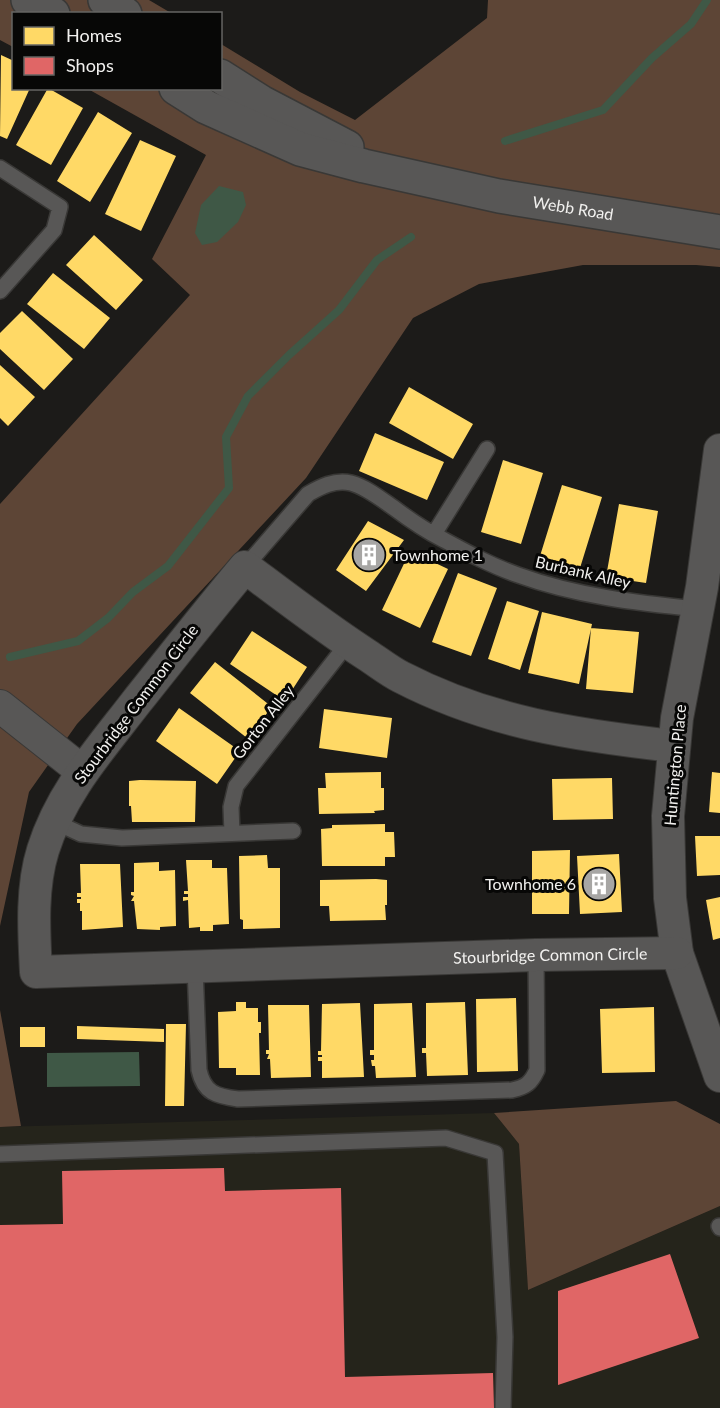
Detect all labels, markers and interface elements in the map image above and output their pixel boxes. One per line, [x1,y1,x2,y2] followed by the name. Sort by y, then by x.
[12,12,222,90] legend
[66,24,122,46] text: Homes
[66,54,114,76] text: Shops
[531,192,615,224] street label: Webb Road
[351,537,387,573] building icon: Townhome 1
[392,545,483,564] place label: Townhome 1
[534,551,633,592] street label: Burbank Alley
[70,620,202,787] street label: Stourbridge Common Circle
[228,680,298,762] street label: Gorton Alley
[660,703,689,827] street label: Huntington Place
[581,866,617,902] building icon: Townhome 6
[485,874,576,893] place label: Townhome 6
[453,943,647,967] street label: Stourbridge Common Circle

